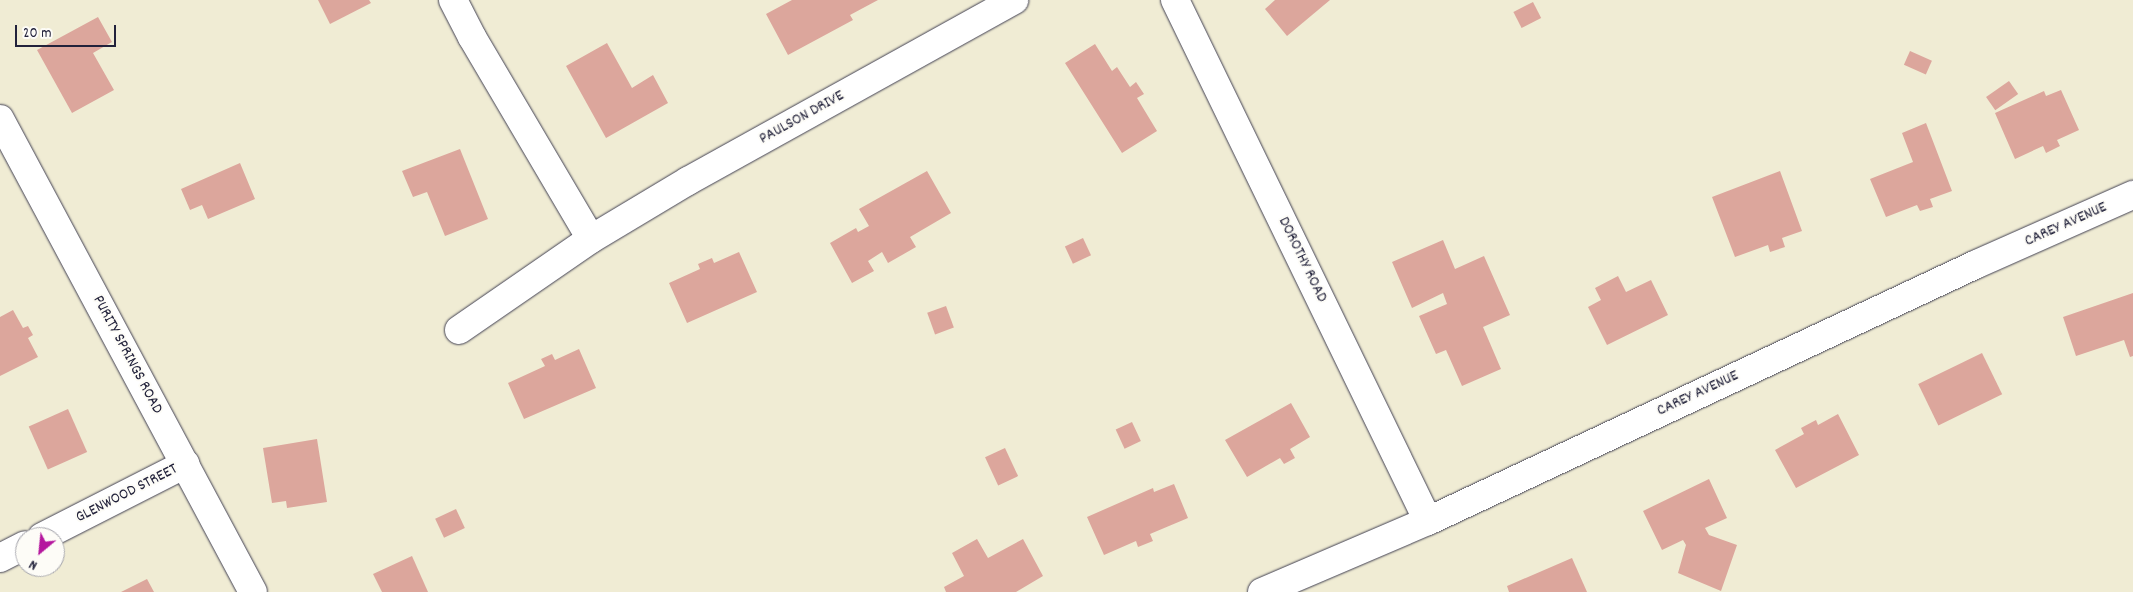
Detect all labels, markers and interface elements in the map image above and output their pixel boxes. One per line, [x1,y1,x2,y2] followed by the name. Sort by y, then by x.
[18,15,119,47] scale bar
[23,23,51,45] text: 20 m
[756,87,848,149] street label: PAULSON DRIVE
[2022,198,2110,252] street label: CAREY AVENUE
[1273,214,1331,306] street label: DOROTHY ROAD
[88,292,166,418] street label: PURITY SPRINGS ROAD
[1654,367,1742,421] street label: CAREY AVENUE
[73,460,181,528] street label: GLENWOOD STREET
[15,527,65,577] north arrow
[26,554,41,575] text: N

